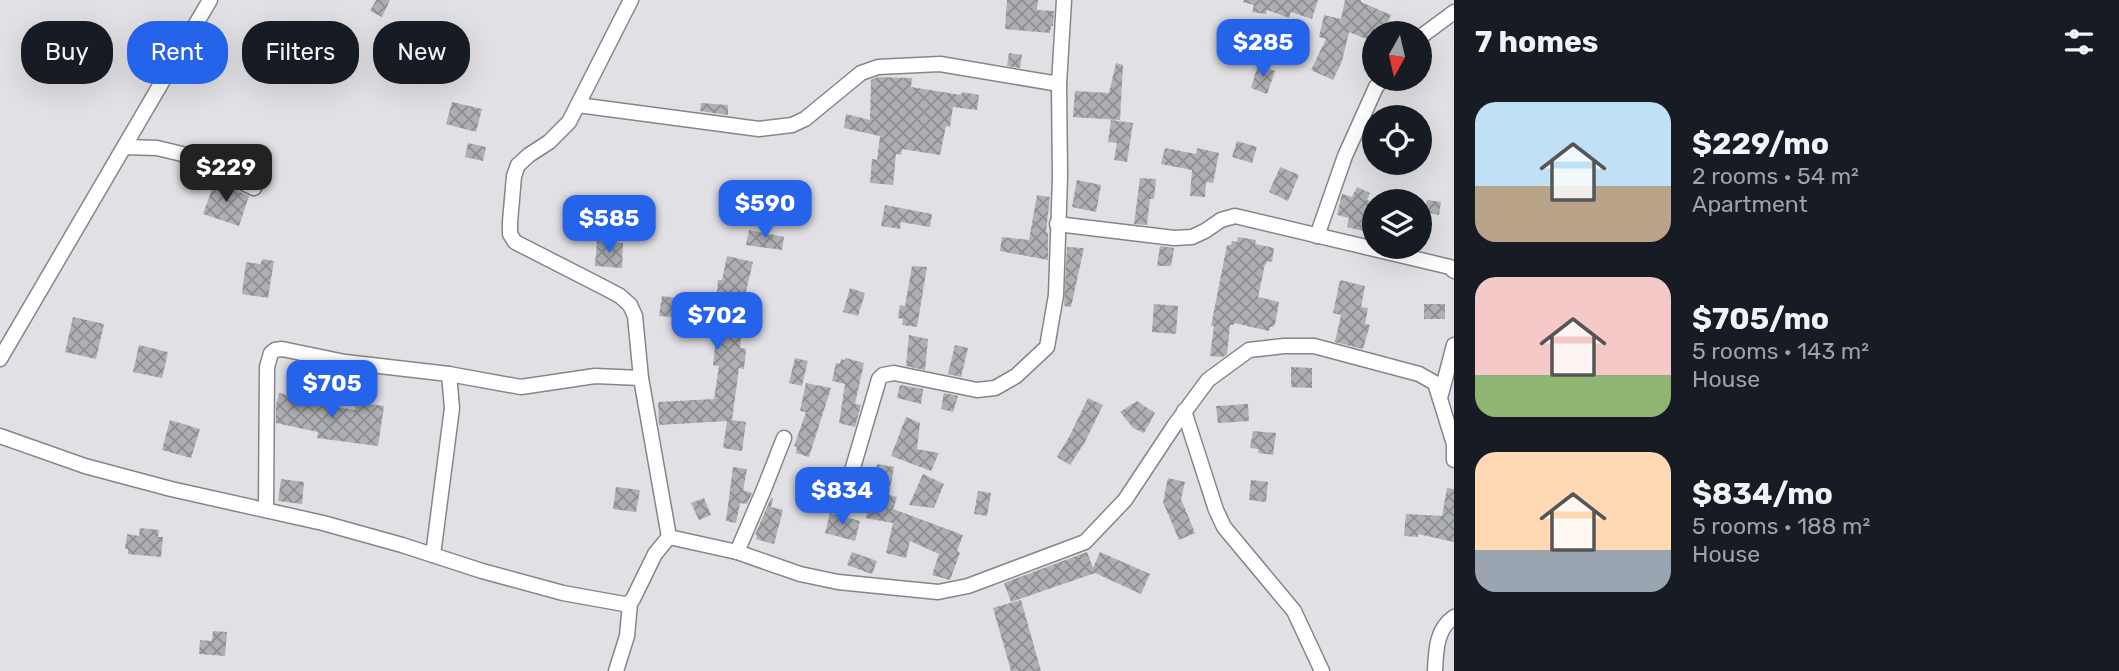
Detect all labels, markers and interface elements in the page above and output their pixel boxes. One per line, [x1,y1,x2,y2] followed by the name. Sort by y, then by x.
[1222,20,1304,79] pin: $285
[21,21,113,84] chip: Buy
[127,21,228,84] chip: Rent
[242,21,359,84] chip: Filters
[373,21,470,84] chip: New
[1362,21,1432,91] north arrow
[1362,21,1432,259] map controls
[2060,23,2098,61] icon: filters
[1475,24,1598,60] text: 7 homes
[1233,28,1293,56] text: $285
[1362,105,1432,175] button: locate
[1692,126,1829,162] text: $229/mo
[1531,130,1615,214] icon: home
[185,144,267,204] pin: $229
[196,153,256,181] text: $229
[1692,162,1859,190] text: 2 rooms · 54 m²
[724,180,806,240] pin: $590
[735,189,795,217] text: $590
[1362,189,1432,259] button: layers
[1692,190,1808,218] text: Apartment
[568,196,650,255] pin: $585
[579,204,639,232] text: $585
[676,292,758,352] pin: $702
[687,301,747,329] text: $702
[1692,301,1829,337] text: $705/mo
[1531,305,1615,389] icon: home
[1692,337,1869,365] text: 5 rooms · 143 m²
[291,360,373,420] pin: $705
[1692,365,1760,393] text: House
[302,369,362,397] text: $705
[801,468,883,527] pin: $834
[811,476,873,504] text: $834
[1692,476,1833,512] text: $834/mo
[1531,480,1615,564] icon: home
[1692,512,1870,540] text: 5 rooms · 188 m²
[1692,540,1760,568] text: House

